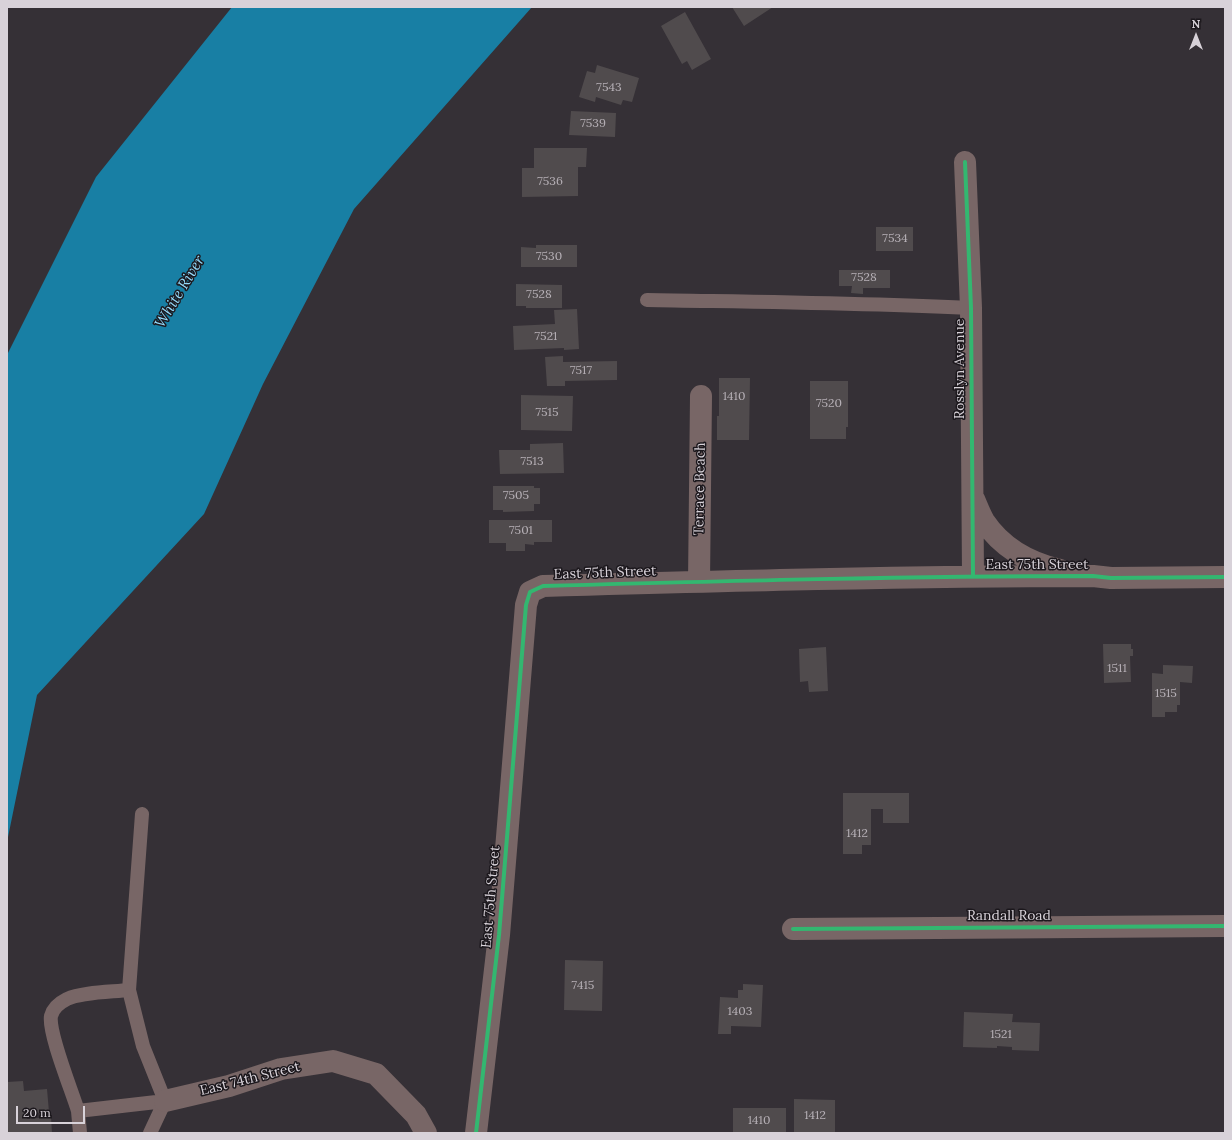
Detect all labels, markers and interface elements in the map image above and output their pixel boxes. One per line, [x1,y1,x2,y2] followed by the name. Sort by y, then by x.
[1176,16,1216,56] north arrow
[1192,17,1200,31] text: N
[596,81,622,95] house number: 7543
[580,117,606,131] house number: 7539
[537,175,563,189] house number: 7536
[882,232,908,246] house number: 7534
[536,250,562,264] house number: 7530
[151,252,209,332] water label: White River
[851,271,877,285] house number: 7528
[526,288,552,302] house number: 7528
[952,319,968,419] street label: Rosslyn Avenue
[535,330,557,344] house number: 7521
[570,364,592,378] house number: 7517
[723,390,745,404] house number: 1410
[816,397,842,411] house number: 7520
[536,406,558,420] house number: 7515
[691,442,709,536] street label: Terrace Beach
[520,455,544,469] house number: 7513
[503,489,529,503] house number: 7505
[509,524,533,538] house number: 7501
[986,557,1088,573] street label: East 75th Street
[553,563,657,583] street label: East 75th Street
[1107,662,1127,676] house number: 1511
[1155,687,1177,701] house number: 1515
[846,827,868,841] house number: 1412
[478,845,504,949] street label: East 75th Street
[967,908,1051,924] street label: Randall Road
[572,979,594,993] house number: 7415
[727,1005,753,1019] house number: 1403
[990,1028,1012,1042] house number: 1521
[198,1058,302,1100] street label: East 74th Street
[18,1098,87,1124] scale bar
[23,1105,51,1120] text: 20 m
[804,1109,826,1123] house number: 1412
[748,1114,770,1128] house number: 1410

